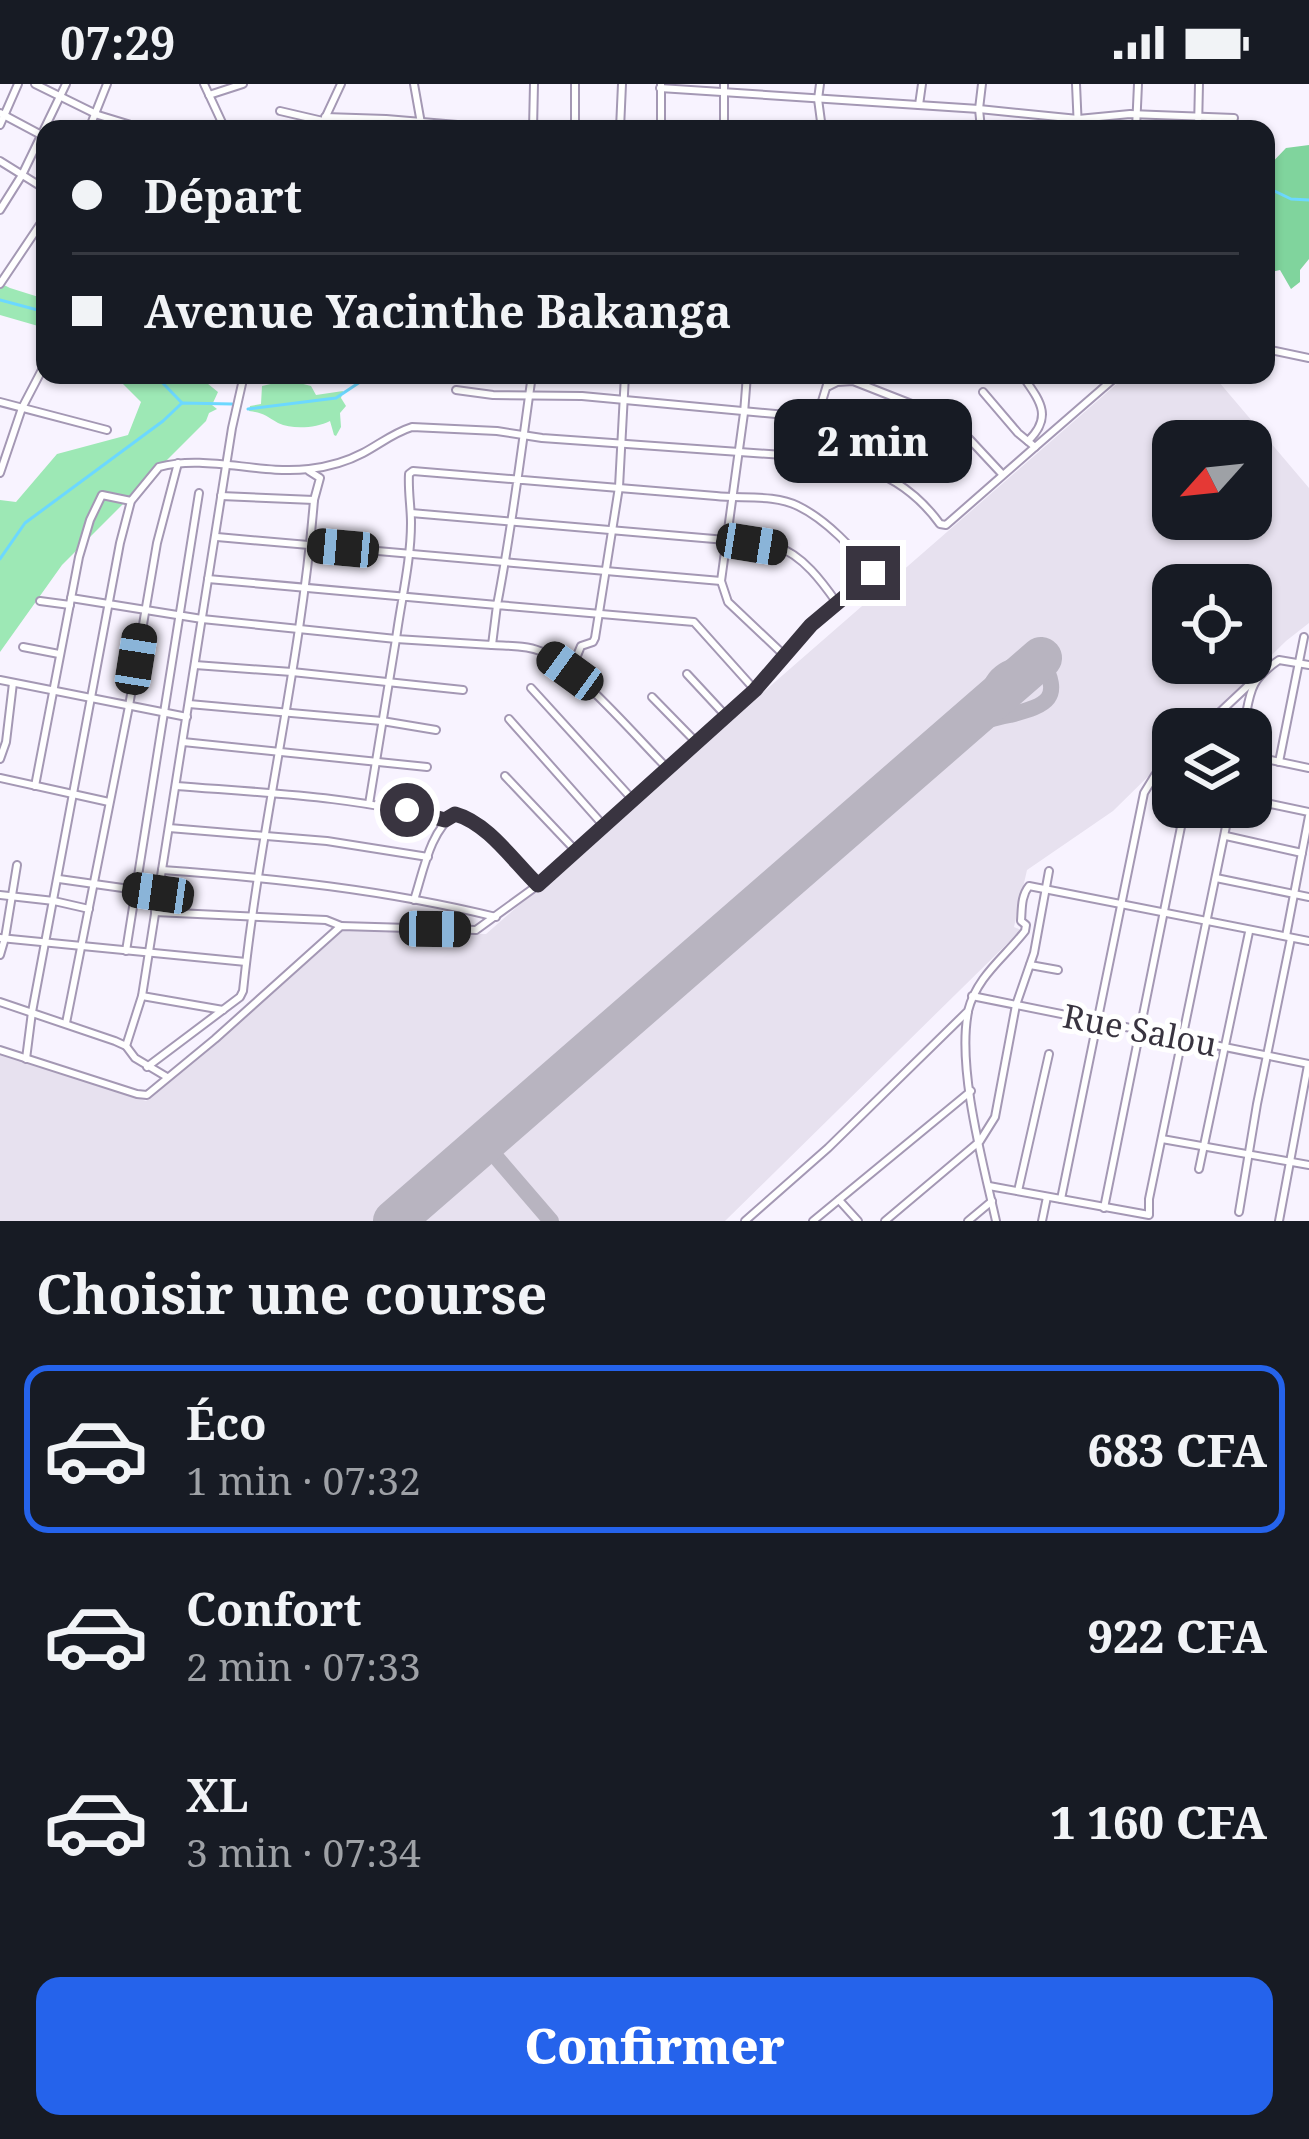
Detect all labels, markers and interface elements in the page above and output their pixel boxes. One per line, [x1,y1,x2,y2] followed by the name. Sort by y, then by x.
[60,12,175,73] text: 07:29
[144,165,302,226] text: Départ
[144,280,732,341] text: Avenue Yacinthe Bakanga
[774,399,972,483] callout: 2 min
[817,414,929,467] text: 2 min
[1152,420,1272,540] north arrow
[1152,420,1272,828] map controls
[714,521,790,567] car
[306,527,380,569] car
[846,546,900,600] route end
[1152,564,1272,684] button: locate
[113,621,159,697] car
[530,635,610,707] car
[1152,708,1272,828] button: layers
[380,783,434,837] route start
[120,870,196,916] car
[399,910,471,948] car
[1059,993,1221,1066] street label: Rue Salou
[36,1256,547,1330] text: Choisir une course
[186,1392,267,1453] text: Éco
[42,1395,150,1503] icon: car
[1088,1419,1267,1480] text: 683 CFA
[186,1453,421,1506] text: 1 min · 07:32
[186,1578,361,1639] text: Confort
[42,1581,150,1689] icon: car
[1088,1605,1267,1666] text: 922 CFA
[186,1639,421,1692] text: 2 min · 07:33
[186,1764,248,1825] text: XL
[42,1767,150,1875] icon: car
[1050,1791,1267,1852] text: 1 160 CFA
[186,1825,421,1878] text: 3 min · 07:34
[36,1977,1273,2115] button: Confirmer

